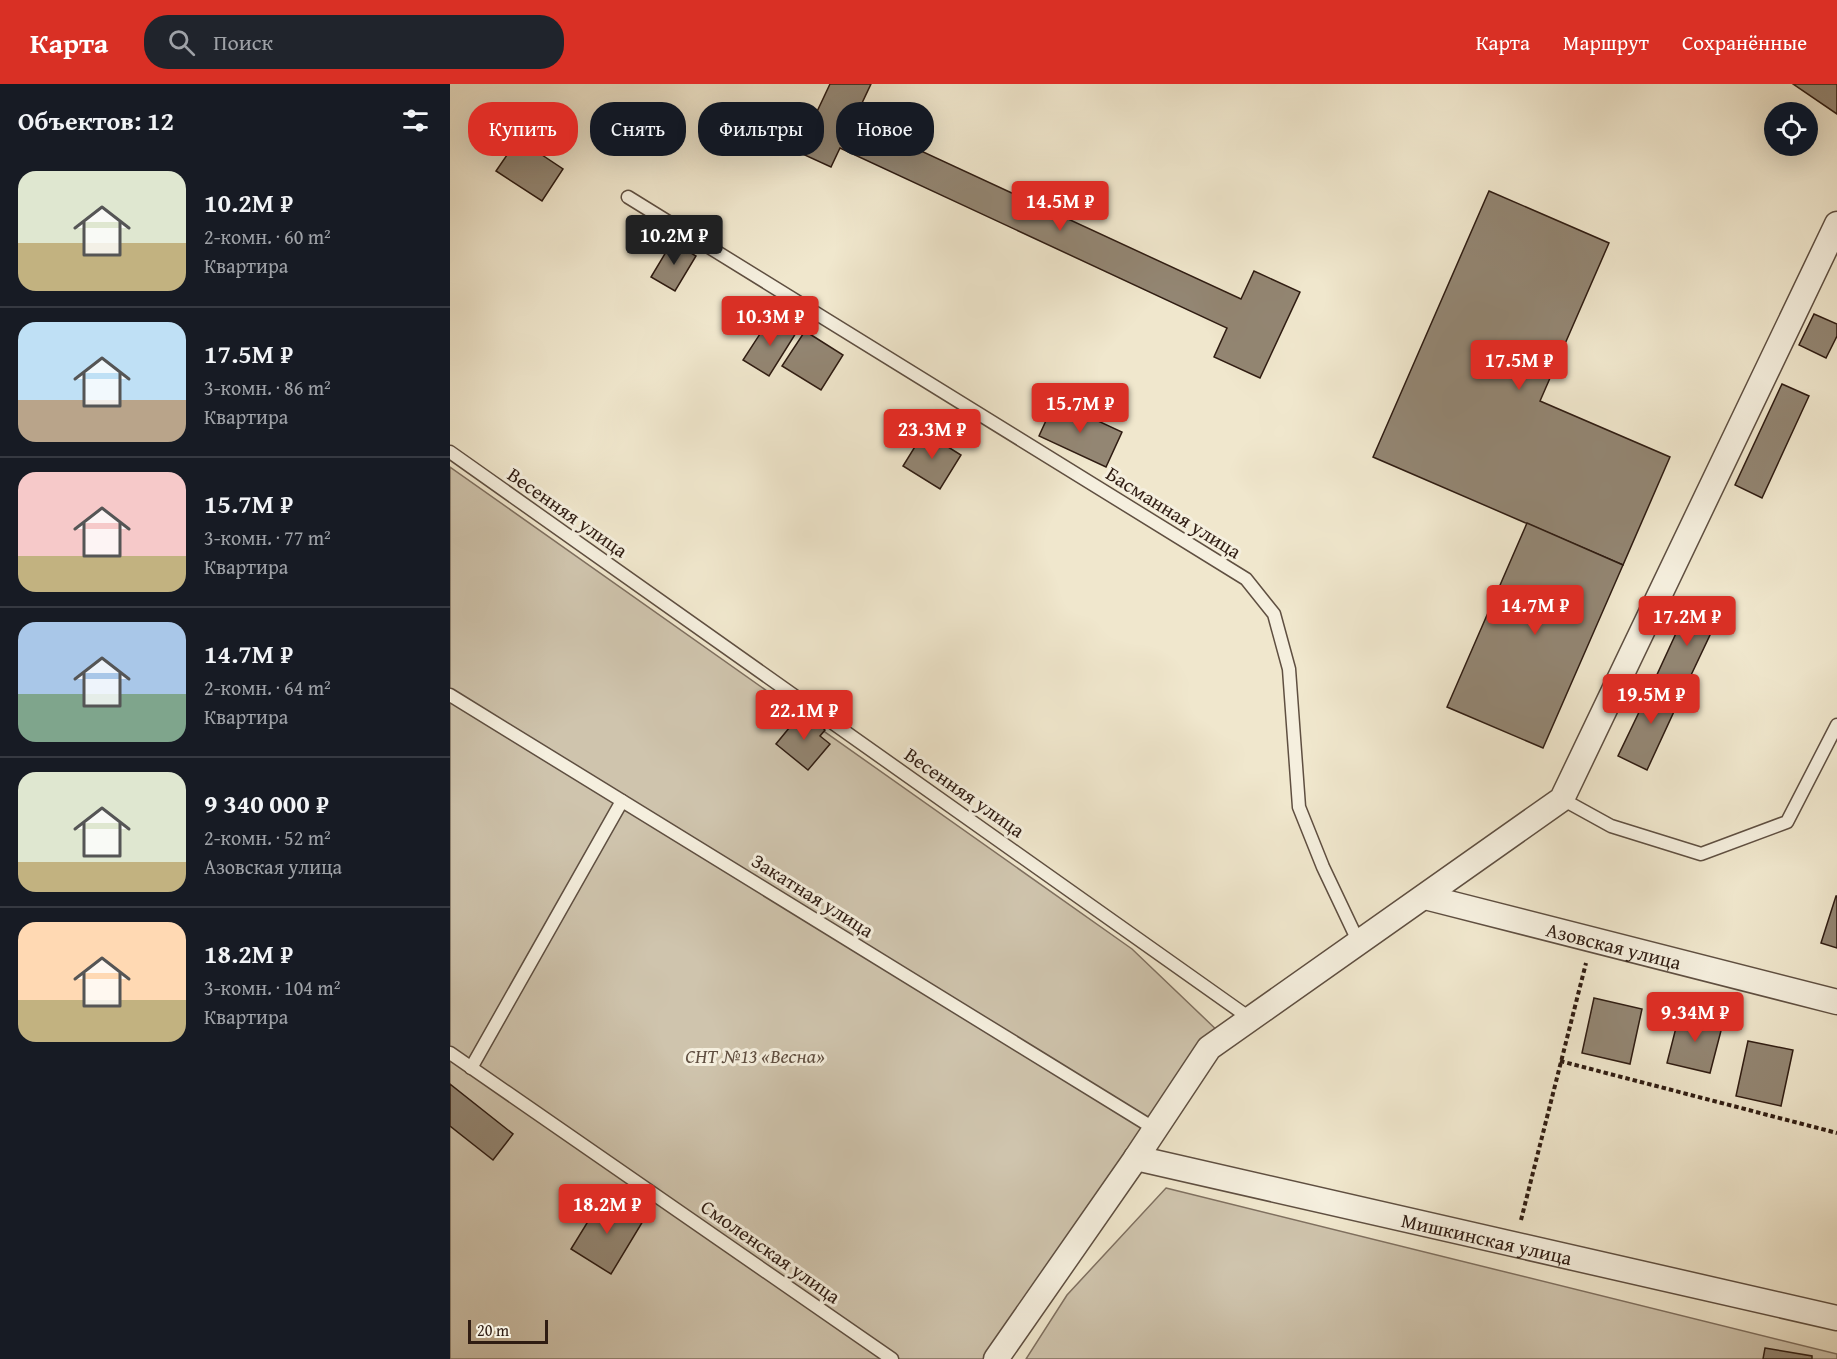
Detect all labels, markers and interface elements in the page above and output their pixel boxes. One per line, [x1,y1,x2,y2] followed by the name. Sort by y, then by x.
[144,15,564,69] search box
[30,22,108,63] text: Карта
[165,26,198,59] icon: search
[213,26,273,58] text: Поиск
[1476,27,1530,58] text: Карта
[1563,27,1649,58] text: Маршрут
[1682,27,1807,58] text: Сохранённые
[18,101,174,140] text: Объектов: 12
[468,102,578,156] chip: Купить
[590,102,686,156] chip: Снять
[698,102,824,156] chip: Фильтры
[836,102,934,156] chip: Новое
[1764,102,1818,156] map controls
[1764,102,1818,156] button: locate
[399,104,432,137] icon: filters
[1005,181,1115,232] pin: 14.5M ₽
[204,183,293,222] text: 10.2M ₽
[1026,186,1094,215] text: 14.5M ₽
[66,195,138,267] icon: home
[619,215,729,266] pin: 10.2M ₽
[640,220,708,249] text: 10.2M ₽
[204,222,331,251] text: 2-комн. · 60 m²
[204,251,288,280] text: Квартира
[715,296,825,347] pin: 10.3M ₽
[736,301,804,330] text: 10.3M ₽
[204,334,293,373] text: 17.5M ₽
[1464,340,1574,391] pin: 17.5M ₽
[1485,345,1553,374] text: 17.5M ₽
[66,346,138,418] icon: home
[204,373,331,402] text: 3-комн. · 86 m²
[1025,383,1135,434] pin: 15.7M ₽
[1046,388,1114,417] text: 15.7M ₽
[204,402,288,431] text: Квартира
[877,409,987,460] pin: 23.3M ₽
[898,414,966,443] text: 23.3M ₽
[1101,459,1248,566] street label: Басманная улица
[502,460,634,565] street label: Весенняя улица
[204,484,293,523] text: 15.7M ₽
[66,496,138,568] icon: home
[204,523,331,552] text: 3-комн. · 77 m²
[204,552,288,581] text: Квартира
[1480,585,1590,636] pin: 14.7M ₽
[1501,590,1569,619] text: 14.7M ₽
[1632,596,1742,647] pin: 17.2M ₽
[1653,601,1721,630] text: 17.2M ₽
[204,634,293,673] text: 14.7M ₽
[66,646,138,718] icon: home
[204,673,331,702] text: 2-комн. · 64 m²
[1596,674,1706,725] pin: 19.5M ₽
[1617,679,1685,708] text: 19.5M ₽
[749,690,859,741] pin: 22.1M ₽
[770,695,838,724] text: 22.1M ₽
[204,702,288,731] text: Квартира
[899,740,1031,845] street label: Весенняя улица
[204,784,329,823] text: 9 340 000 ₽
[66,796,138,868] icon: home
[204,823,331,852] text: 2-комн. · 52 m²
[746,846,880,944] street label: Закатная улица
[204,852,342,881] text: Азовская улица
[1543,914,1685,976] street label: Азовская улица
[204,934,293,973] text: 18.2M ₽
[66,946,138,1018] icon: home
[204,973,340,1002] text: 3-комн. · 104 m²
[1640,992,1750,1043] pin: 9.34M ₽
[1661,997,1729,1026] text: 9.34M ₽
[204,1002,288,1031] text: Квартира
[685,1041,825,1070] park label: СНТ №13 «Весна»
[552,1184,662,1235] pin: 18.2M ₽
[573,1189,641,1218] text: 18.2M ₽
[695,1192,847,1310] street label: Смоленская улица
[1399,1205,1576,1272] street label: Мишкинская улица
[468,1317,548,1344] scale bar
[477,1318,509,1342] text: 20 m

